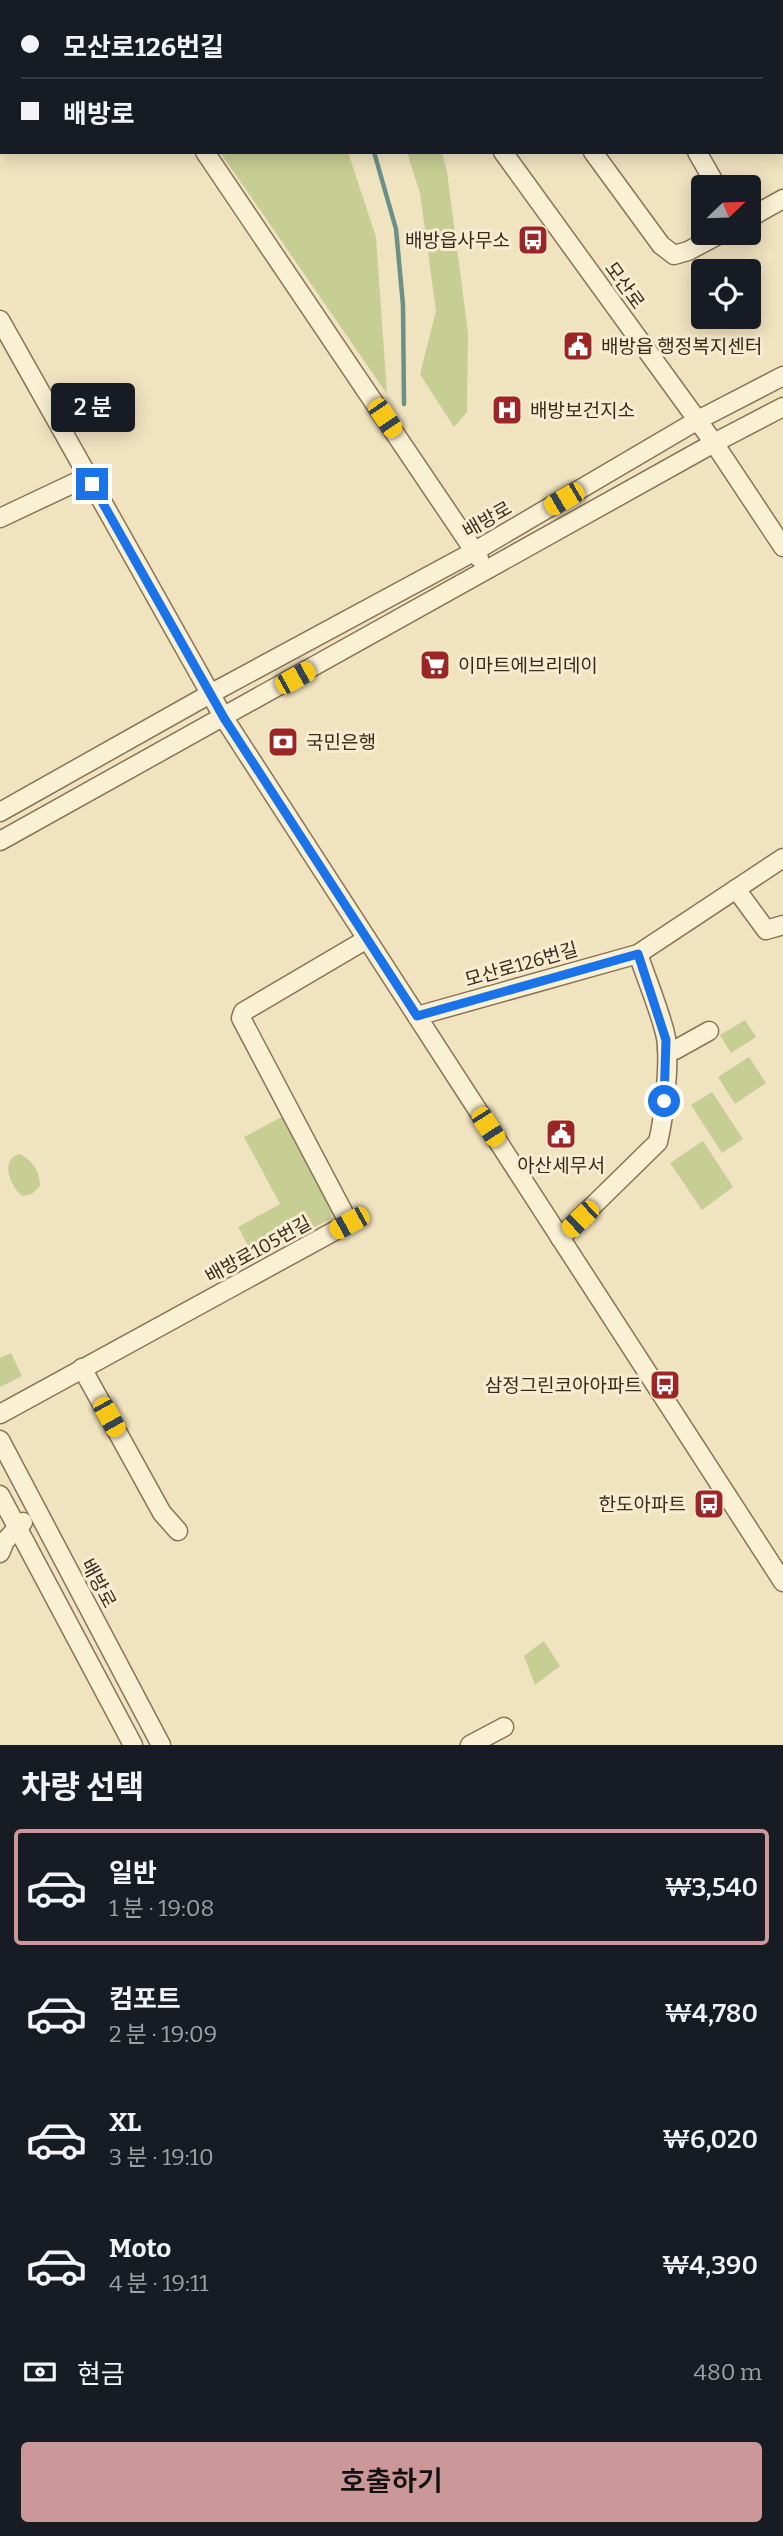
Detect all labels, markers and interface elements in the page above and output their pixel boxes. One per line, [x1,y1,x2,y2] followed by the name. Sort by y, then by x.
[63,32,224,63] text: 모산로126번길
[63,99,135,130] text: 배방로
[691,175,761,245] north arrow
[691,175,761,329] map controls
[516,223,550,257] bus stop icon: 배방읍사무소
[405,229,510,252] place label: 배방읍사무소
[600,257,649,313] street label: 모산로
[691,259,761,329] button: locate
[561,329,595,363] public building icon: 배방읍 행정복지센터
[601,335,762,358] place label: 배방읍 행정복지센터
[50,382,134,432] callout: 2 분
[74,393,112,421] text: 2 분
[490,393,524,427] hospital icon: 배방보건지소
[365,395,406,441] car
[530,399,635,422] place label: 배방보건지소
[76,468,108,500] route end
[541,479,588,519] car
[459,496,516,543] street label: 배방로
[418,648,452,682] supermarket icon: 이마트에브리데이
[458,654,598,677] place label: 이마트에브리데이
[272,659,319,697] car
[266,725,300,759] bank icon: 국민은행
[306,731,376,754] place label: 국민은행
[462,937,580,992] street label: 모산로126번길
[648,1085,680,1117] route start
[468,1104,509,1150] car
[544,1117,578,1151] public building icon: 아산세무서
[517,1154,605,1177] place label: 아산세무서
[558,1197,603,1241] car
[326,1204,373,1242] car
[201,1211,315,1288] street label: 배방로105번길
[648,1368,682,1402] bus stop icon: 삼정그린코아아파트
[485,1374,642,1397] place label: 삼정그린코아아파트
[90,1394,129,1440] car
[692,1487,726,1521] bus stop icon: 한도아파트
[599,1493,686,1516] place label: 한도아파트
[76,1555,121,1612] street label: 배방로
[21,1768,145,1806] text: 차량 선택
[25,1856,88,1919] icon: car
[109,1858,157,1889] text: 일반
[665,1872,758,1903] text: ₩3,540
[109,1894,214,1922] text: 1 분 · 19:08
[25,1982,88,2045] icon: car
[109,1984,181,2015] text: 컴포트
[665,1998,758,2029] text: ₩4,780
[109,2020,217,2048] text: 2 분 · 19:09
[109,2107,141,2138] text: XL
[25,2108,88,2171] icon: car
[663,2124,758,2155] text: ₩6,020
[109,2143,214,2171] text: 3 분 · 19:10
[109,2233,171,2264] text: Moto
[25,2234,88,2297] icon: car
[662,2250,758,2281] text: ₩4,390
[109,2269,209,2297] text: 4 분 · 19:11
[21,2353,59,2391] icon: cash
[693,2358,762,2386] text: 480 m
[77,2359,125,2390] text: 현금
[21,2442,762,2522] button: 호출하기

